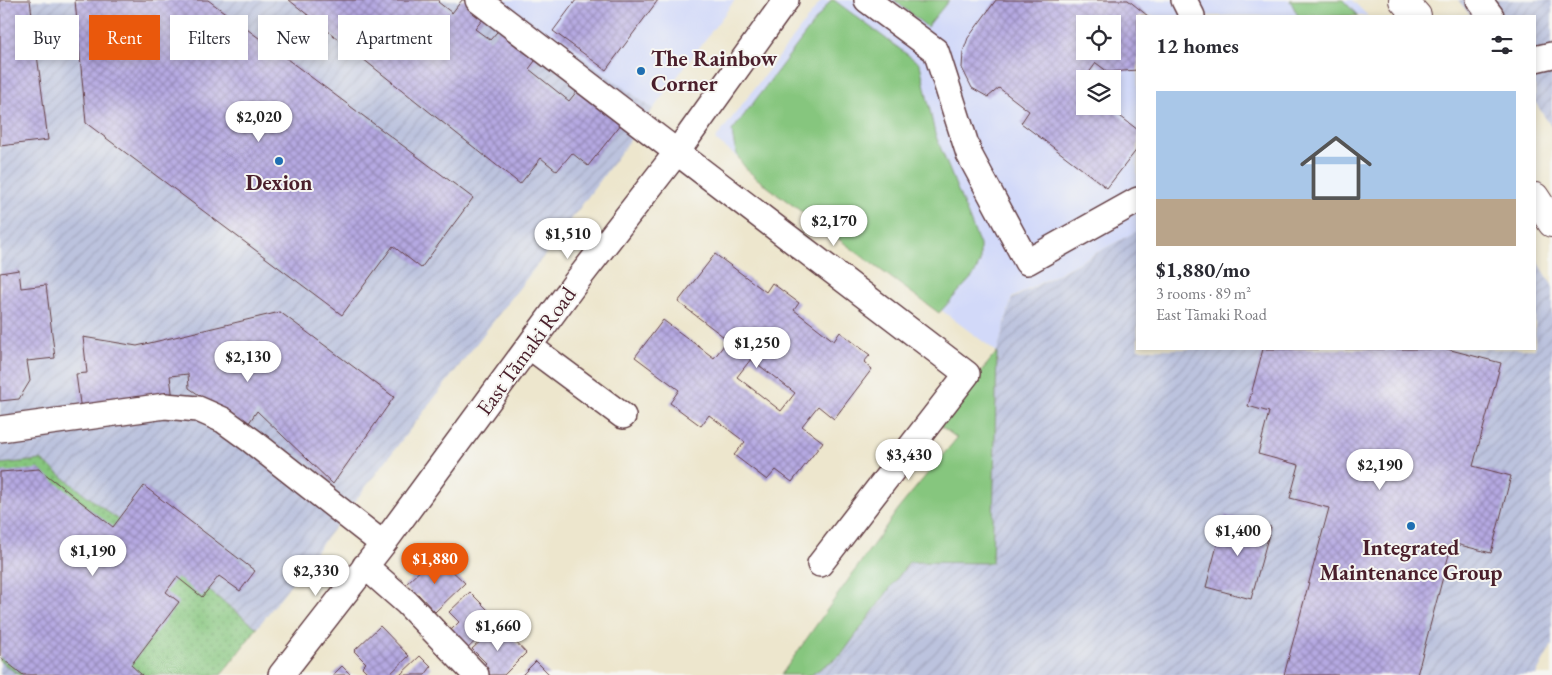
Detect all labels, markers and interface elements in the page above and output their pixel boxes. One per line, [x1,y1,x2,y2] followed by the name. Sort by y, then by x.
[15,15,79,60] chip: Buy
[89,15,160,60] chip: Rent
[170,15,248,60] chip: Filters
[258,15,328,60] chip: New
[338,15,450,60] chip: Apartment
[1076,15,1121,115] map controls
[1076,15,1121,60] button: locate
[1488,31,1516,59] icon: filters
[1156,32,1239,59] text: 12 homes
[651,44,778,98] place label: The Rainbow Corner
[635,65,647,77] marker: The Rainbow Corner
[1076,70,1121,115] button: layers
[218,100,300,143] pin: $2,020
[236,106,282,127] text: $2,020
[1291,123,1381,213] icon: home
[273,155,285,167] marker: Dexion
[246,168,313,197] place label: Dexion
[793,204,875,247] pin: $2,170
[811,210,857,231] text: $2,170
[527,218,609,260] pin: $1,510
[545,223,591,244] text: $1,510
[1156,256,1250,283] text: $1,880/mo
[470,280,583,421] street label: East Tāmaki Road
[1156,283,1251,304] text: 3 rooms · 89 m²
[1156,304,1267,325] text: East Tāmaki Road
[716,326,798,369] pin: $1,250
[734,332,780,353] text: $1,250
[207,340,289,383] pin: $2,130
[225,346,271,367] text: $2,130
[868,438,950,481] pin: $3,430
[886,444,932,465] text: $3,430
[1339,448,1421,491] pin: $2,190
[1357,454,1403,475] text: $2,190
[1197,514,1279,557] pin: $1,400
[1215,520,1261,541] text: $1,400
[1405,520,1417,532] marker: Integrated Maintenance Group
[1320,533,1502,587] place label: Integrated Maintenance Group
[52,534,134,577] pin: $1,190
[70,540,116,561] text: $1,190
[394,542,476,585] pin: $1,880
[412,548,458,569] text: $1,880
[275,554,357,597] pin: $2,330
[293,560,339,581] text: $2,330
[457,610,539,652] pin: $1,660
[475,615,521,636] text: $1,660

